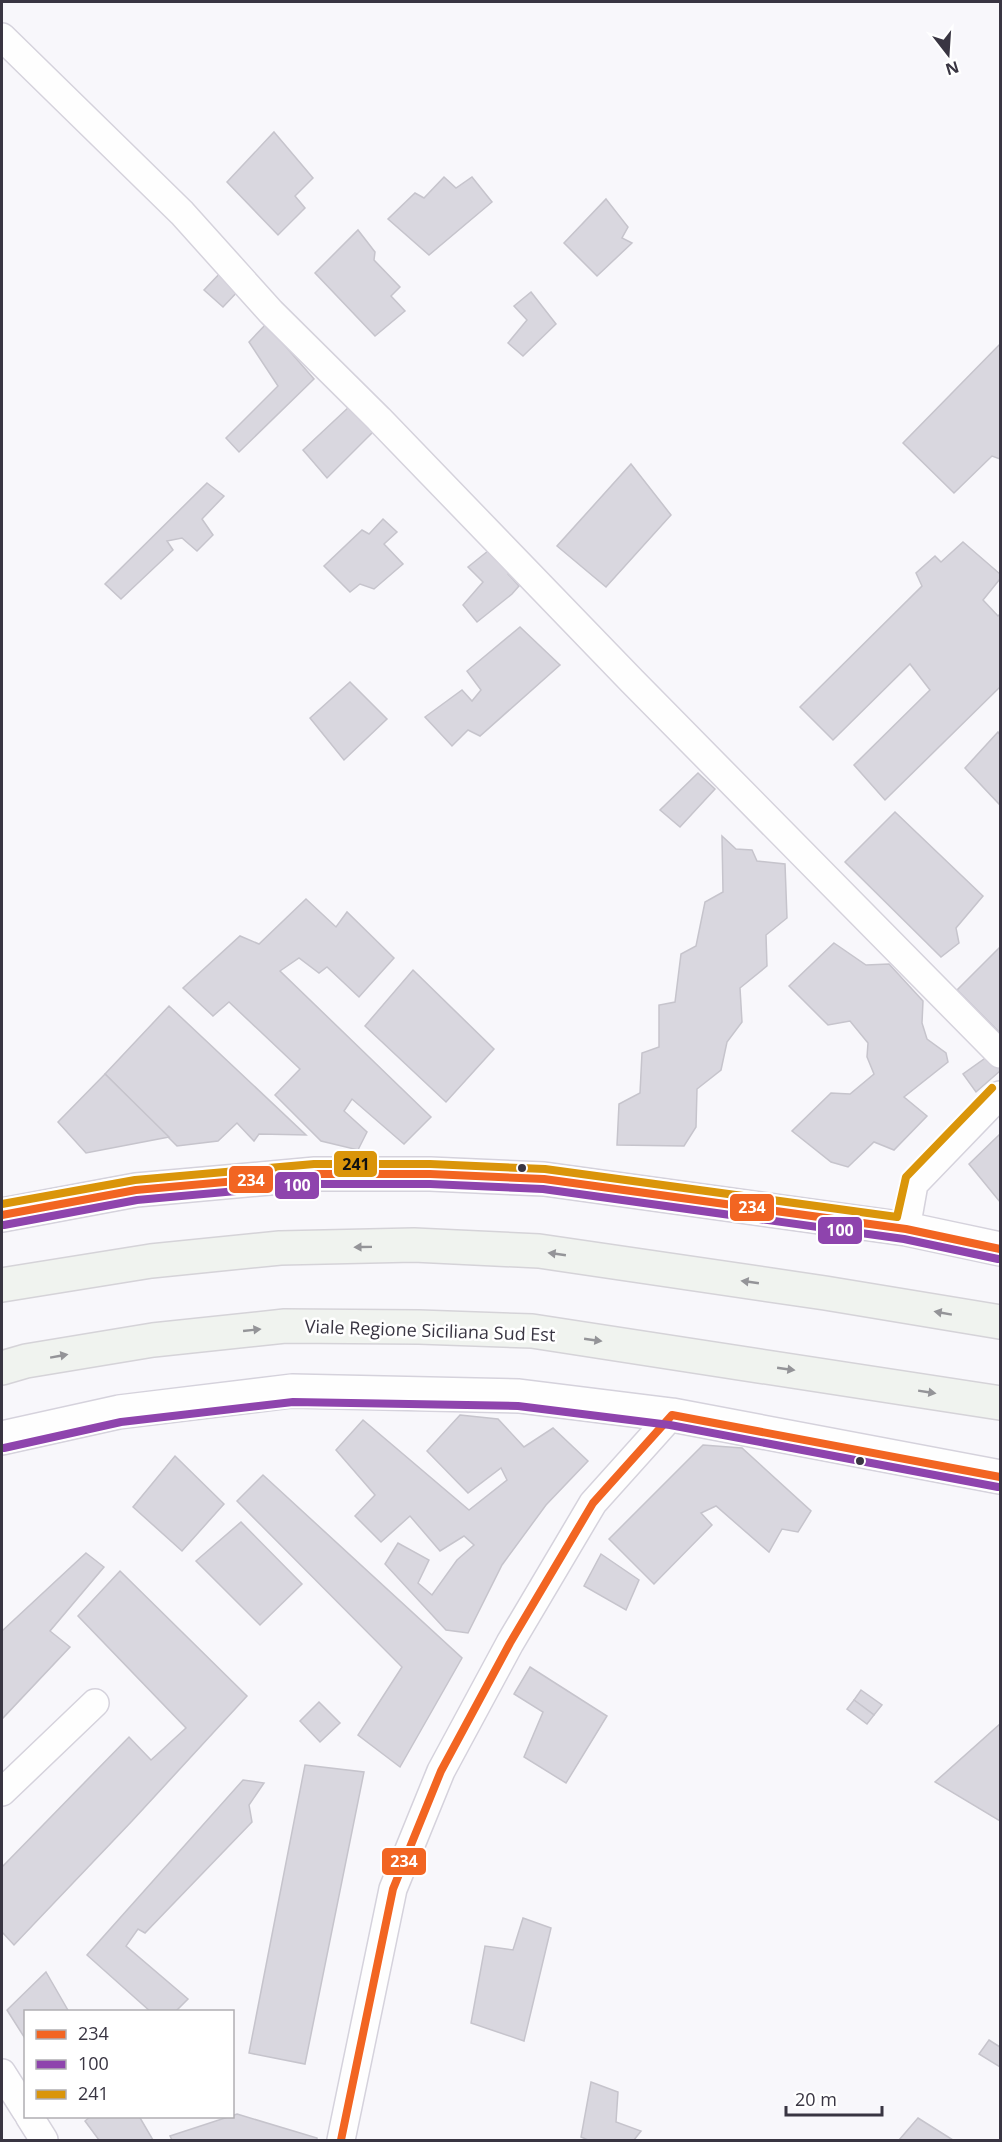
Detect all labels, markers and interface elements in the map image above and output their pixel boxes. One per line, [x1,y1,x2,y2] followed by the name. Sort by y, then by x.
[918,24,978,84] north arrow
[943,56,962,81] text: N
[333,1150,378,1178] line badge: 241
[342,1153,370,1175] text: 241
[516,1162,528,1174] unlabelled marker
[228,1165,274,1194] line badge: 234
[237,1169,265,1191] text: 234
[274,1171,320,1200] line badge: 100
[283,1174,311,1196] text: 100
[729,1193,775,1222] line badge: 234
[738,1196,766,1218] text: 234
[817,1216,863,1245] line badge: 100
[826,1219,854,1241] text: 100
[353,1242,372,1251] one-way arrow
[548,1250,567,1259] one-way arrow
[741,1277,760,1286] one-way arrow
[933,1308,952,1317] one-way arrow
[304,1314,556,1346] street label: Viale Regione Siciliana Sud Est
[242,1325,261,1335] one-way arrow
[583,1336,602,1345] one-way arrow
[49,1351,68,1360] one-way arrow
[776,1365,795,1374] one-way arrow
[918,1387,937,1396] one-way arrow
[854,1455,866,1467] unlabelled marker
[381,1847,427,1876] line badge: 234
[390,1850,418,1872] text: 234
[24,2010,234,2118] legend
[78,2021,109,2045] text: 234
[78,2051,109,2075] text: 100
[786,2079,882,2117] scale bar
[78,2081,109,2105] text: 241
[795,2087,837,2111] text: 20 m

